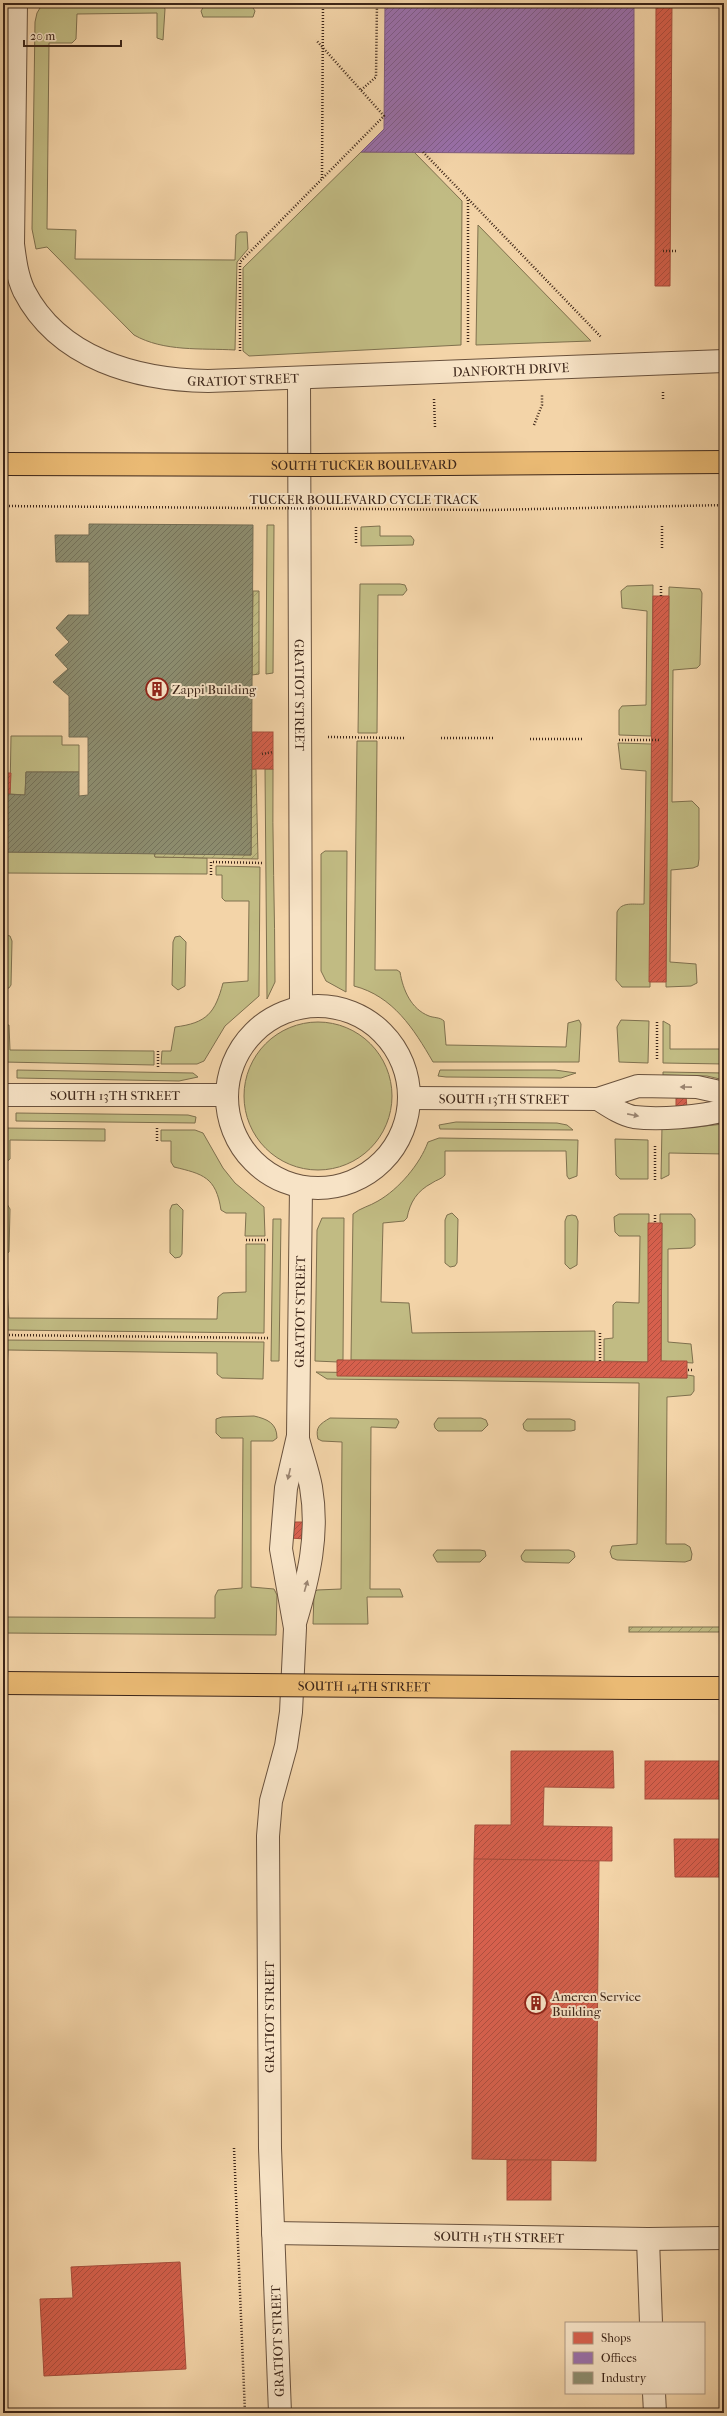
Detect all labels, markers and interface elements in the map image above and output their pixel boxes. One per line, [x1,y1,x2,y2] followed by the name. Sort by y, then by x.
[24,22,121,48] scale bar
[30,29,55,43] text: 20 m
[452,360,570,380] street label: DANFORTH DRIVE
[187,370,299,389] street label: GRATIOT STREET
[271,457,457,473] street label: SOUTH TUCKER BOULEVARD
[250,492,479,507] street label: TUCKER BOULEVARD CYCLE TRACK
[292,639,307,751] street label: GRATIOT STREET
[144,676,170,702] building icon: Zappi Building
[172,682,257,697] place label: Zappi Building
[679,1084,692,1090] one-way arrow
[50,1088,180,1103] street label: SOUTH 13TH STREET
[439,1091,569,1107] street label: SOUTH 13TH STREET
[627,1113,639,1119] one-way arrow
[292,1255,308,1368] street label: GRATIOT STREET
[285,1468,291,1481] one-way arrow
[303,1580,309,1592] one-way arrow
[298,1678,431,1694] street label: SOUTH 14TH STREET
[262,1961,277,2073] street label: GRATIOT STREET
[551,1989,642,2019] place label: Ameren Service Building
[523,1990,549,2016] building icon: Ameren Service Building
[434,2229,565,2246] street label: SOUTH 15TH STREET
[268,2285,287,2397] street label: GRATIOT STREET
[565,2322,705,2394] legend
[601,2331,631,2345] text: Shops
[601,2351,637,2365] text: Offices
[601,2371,647,2385] text: Industry

